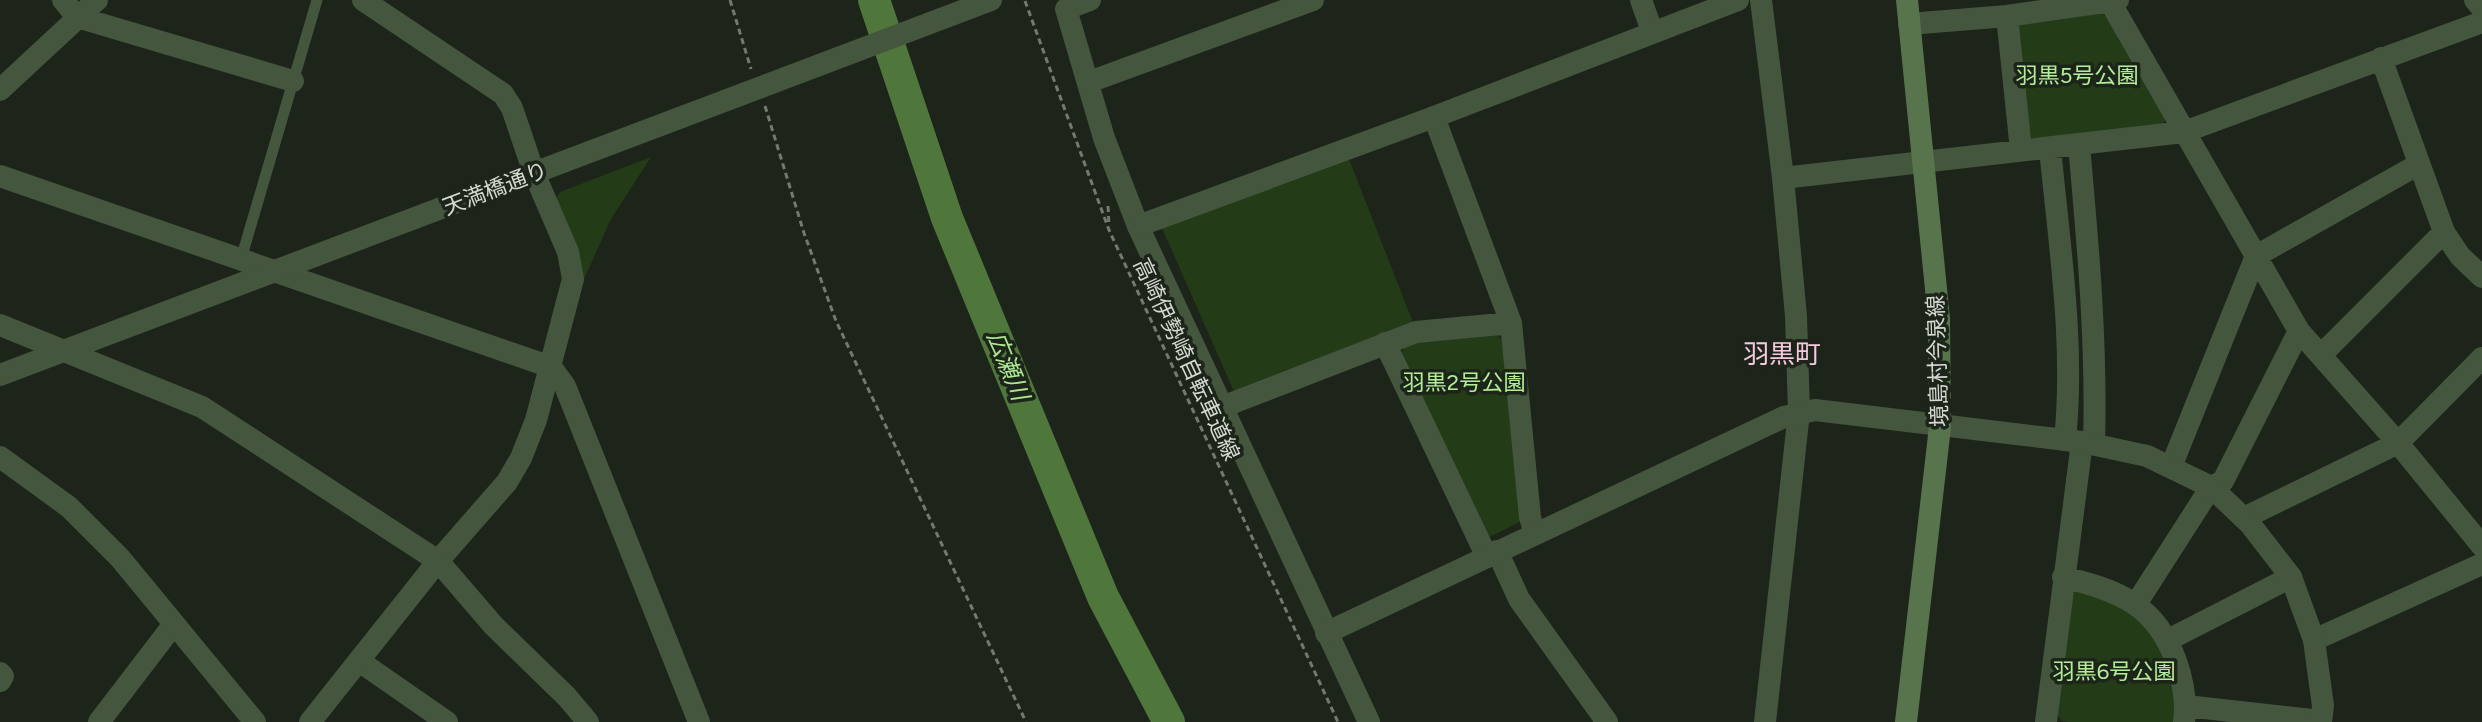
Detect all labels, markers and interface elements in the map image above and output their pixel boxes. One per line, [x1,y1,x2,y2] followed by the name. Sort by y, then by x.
[2016,62,2138,89] park label: 羽黒5号公園
[439,156,551,221] street label: 天満橋通り
[1128,254,1245,465] street label: 高崎伊勢崎自転車道線
[1922,295,1953,427] street label: 境島村今泉線
[982,327,1037,407] water label: 広瀬川
[1743,338,1821,370] district label: 羽黒町
[1403,369,1525,396] park label: 羽黒2号公園
[2053,658,2175,685] park label: 羽黒6号公園

